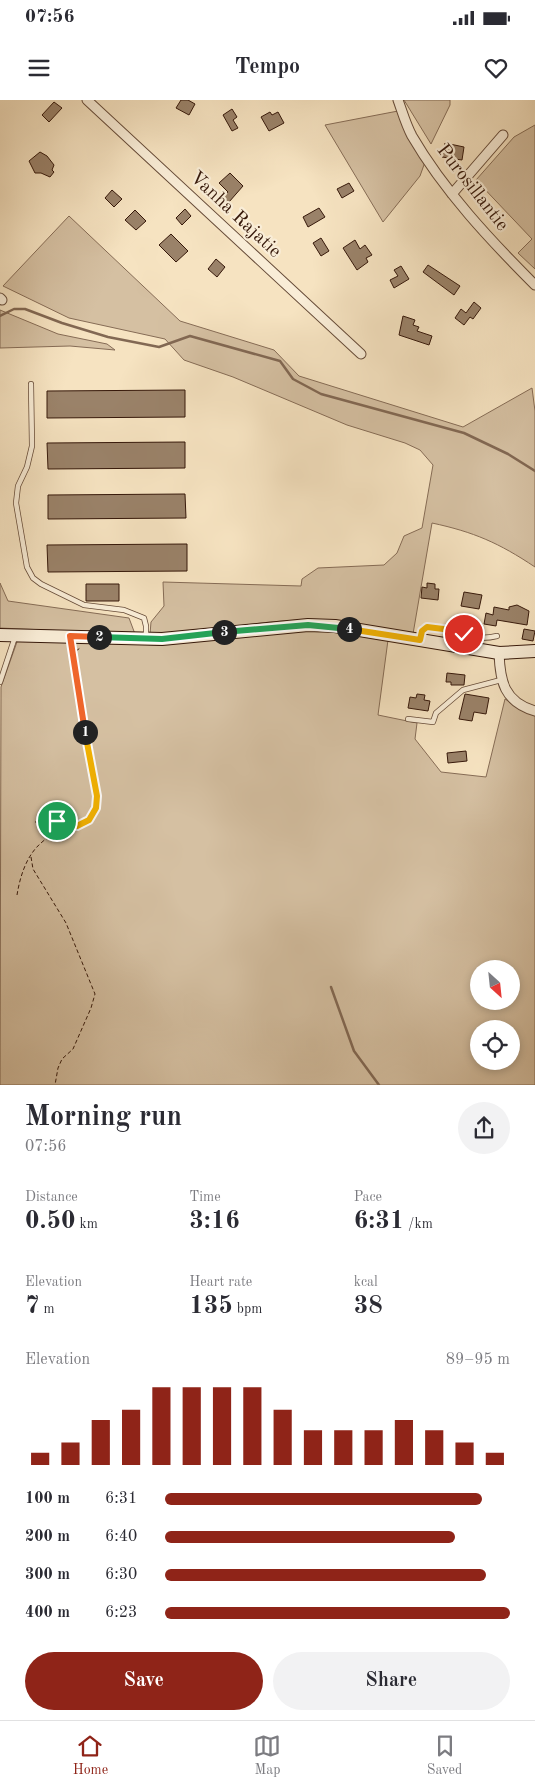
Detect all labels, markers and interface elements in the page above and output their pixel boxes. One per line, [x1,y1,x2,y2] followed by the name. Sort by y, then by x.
[25,8,74,27] text: 07:56
[25,54,53,82] icon: menu
[482,54,510,82] icon: heart
[235,56,300,78] text: Tempo
[432,141,512,235] street label: Purosillantie
[186,168,284,262] street label: Vanha Rajatie
[443,613,485,655] pin
[336,616,362,642] pin: 4
[212,620,236,644] pin: 3
[450,620,478,648] icon: check
[345,622,354,636] text: 4
[86,624,112,650] pin: 2
[220,625,229,639] text: 3
[95,630,104,644] text: 2
[72,720,98,744] pin: 1
[81,725,90,739] text: 1
[36,800,78,842] pin
[43,807,71,835] icon: arrive
[470,960,520,1010] north arrow
[470,960,520,1070] map controls
[470,1020,520,1070] button: locate
[458,1102,510,1154] button: share
[25,1104,182,1132] text: Morning run
[25,1139,67,1155] text: 07:56
[25,1190,78,1204] text: Distance
[189,1190,221,1204] text: Time
[354,1190,382,1204] text: Pace
[25,1209,76,1234] text: 0.50
[189,1209,240,1234] text: 3:16
[354,1209,404,1234] text: 6:31
[76,1217,98,1231] text: km
[404,1217,433,1231] text: /km
[25,1275,82,1289] text: Elevation
[189,1275,252,1289] text: Heart rate
[354,1275,378,1289] text: kcal
[25,1294,40,1319] text: 7
[189,1294,233,1319] text: 135
[354,1294,383,1319] text: 38
[40,1302,55,1316] text: m
[233,1302,262,1316] text: bpm
[25,1352,90,1368] text: Elevation
[446,1352,510,1368] text: 89–95 m
[25,1491,70,1507] text: 100 m
[105,1491,137,1507] text: 6:31
[25,1529,70,1545] text: 200 m
[105,1529,137,1545] text: 6:40
[25,1567,70,1583] text: 300 m
[105,1567,137,1583] text: 6:30
[25,1605,70,1621] text: 400 m
[105,1605,137,1621] text: 6:23
[25,1652,263,1710] button: Save
[273,1652,510,1710] button: Share
[73,1732,108,1779] tab: Home
[253,1732,281,1779] tab: Map
[427,1732,462,1779] tab: Saved

